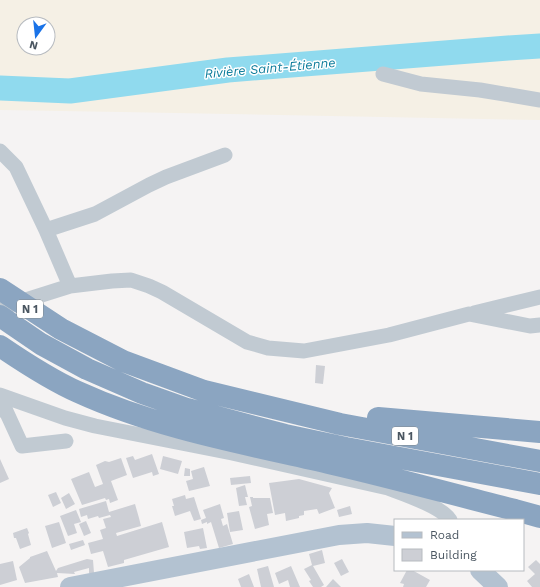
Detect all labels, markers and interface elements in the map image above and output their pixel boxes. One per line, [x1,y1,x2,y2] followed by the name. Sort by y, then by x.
[16,16,56,56] north arrow
[28,38,39,53] text: N
[204,54,336,81] water label: Rivière Saint-Étienne
[17,300,43,318] road number: N 1
[392,427,418,445] road number: N 1
[394,519,524,571] legend
[430,528,459,542] text: Road
[430,548,477,562] text: Building

